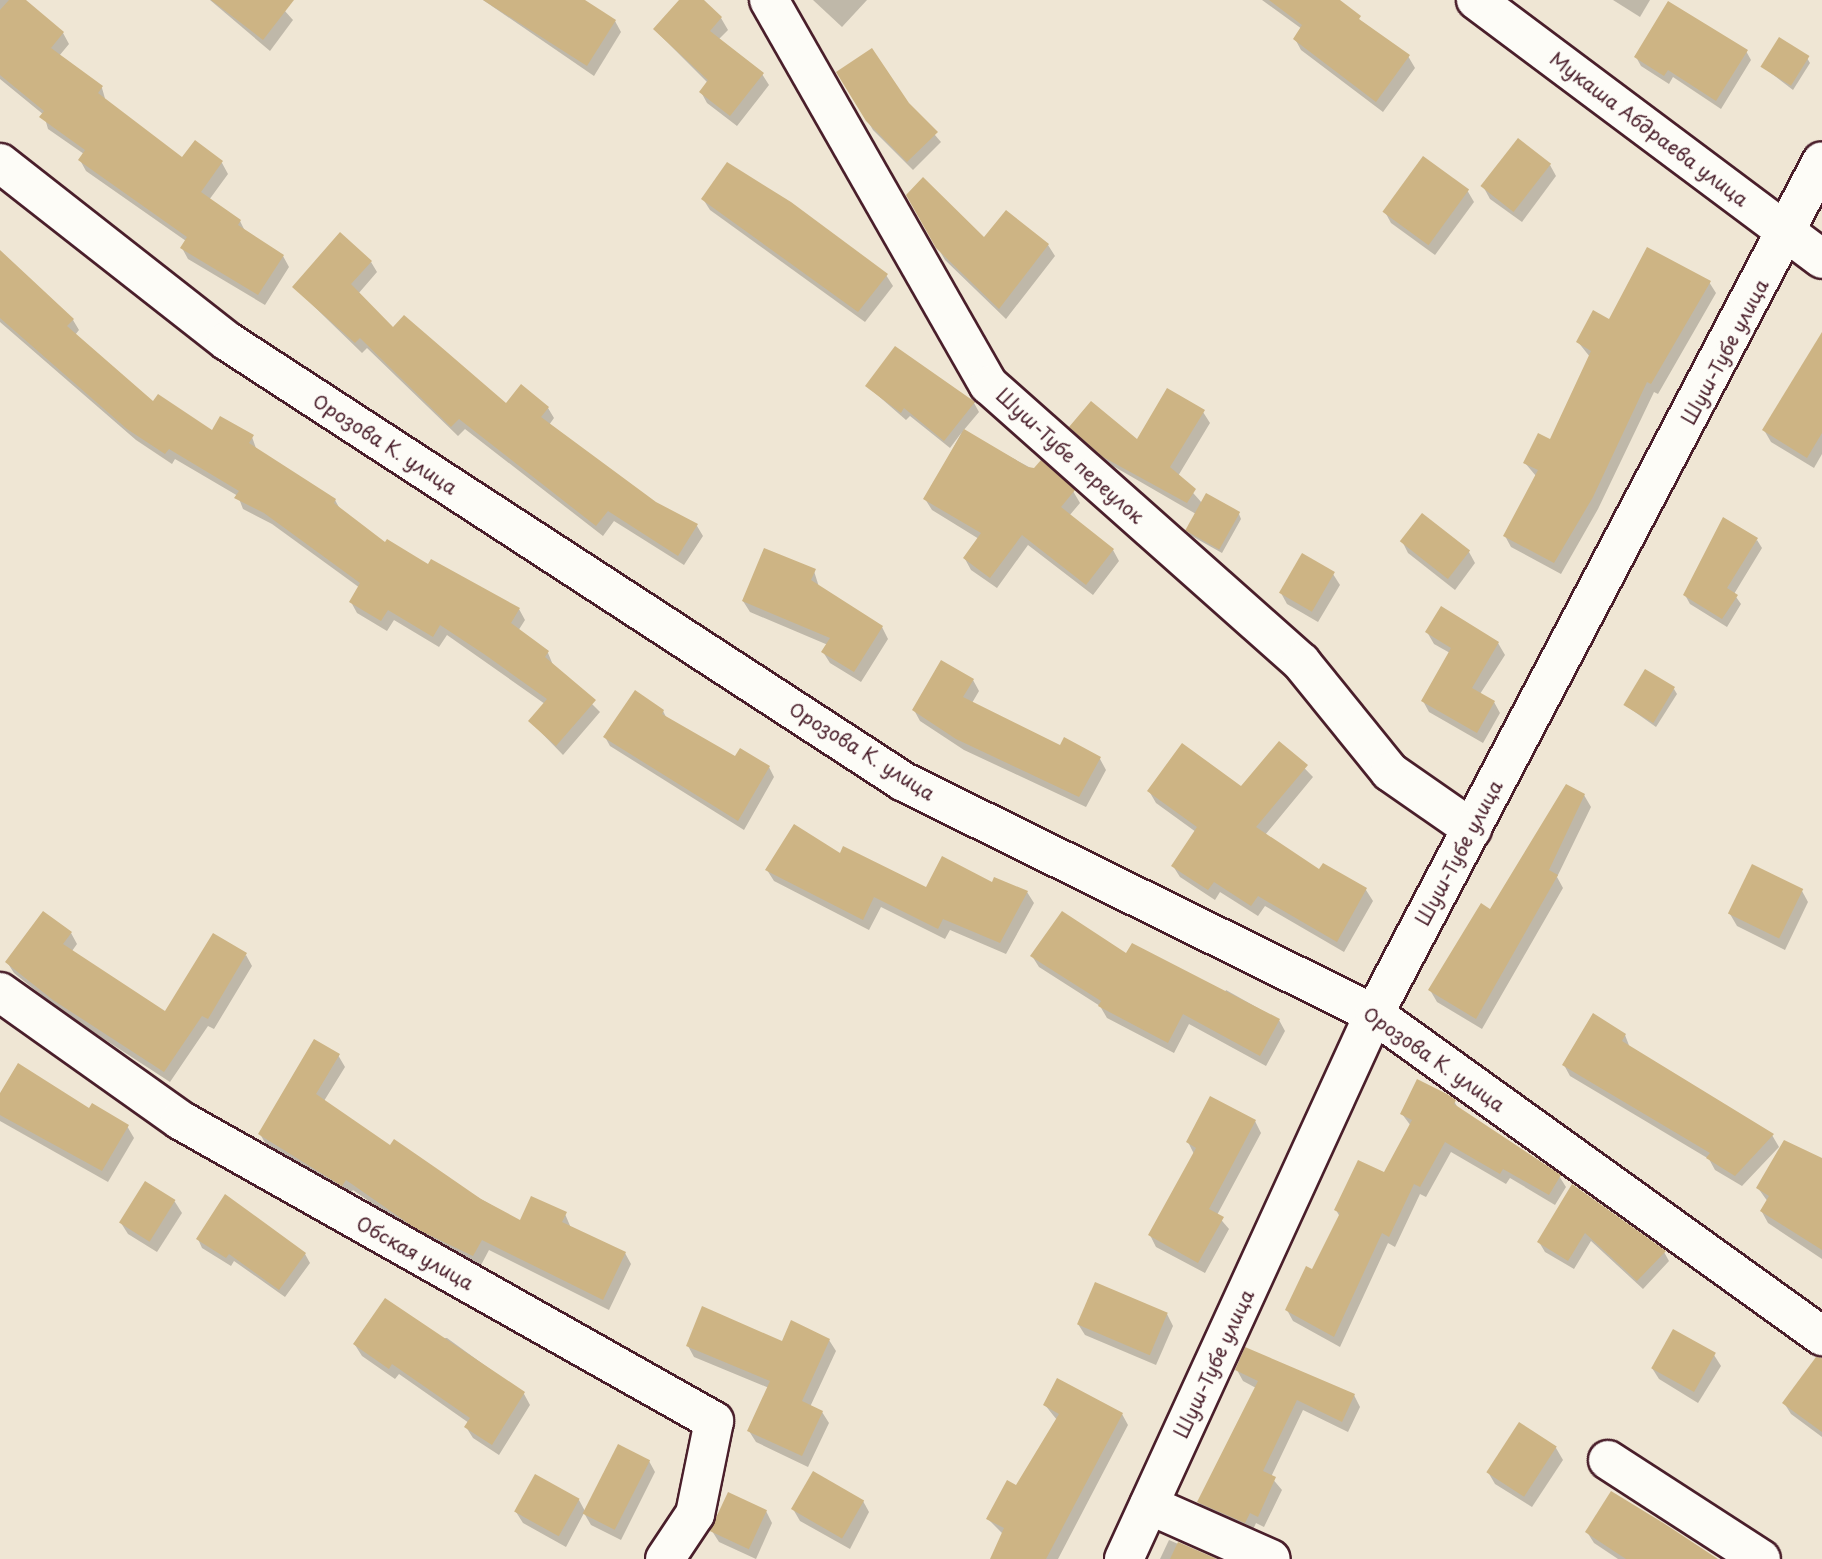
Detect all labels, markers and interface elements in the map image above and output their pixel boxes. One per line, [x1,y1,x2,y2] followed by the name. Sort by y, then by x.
[1545,47,1753,211] street label: Мукаша Абдраева улица
[1677,275,1773,429] street label: Шуш-Тубе улица
[991,384,1149,528] street label: Шуш-Тубе переулок
[309,389,461,499] street label: Орозова К. улица
[785,697,939,805] street label: Орозова К. улица
[1411,776,1507,930] street label: Шуш-Тубе улица
[1359,1002,1509,1116] street label: Орозова К. улица
[352,1211,478,1295] street label: Обская улица
[1169,1285,1259,1443] street label: Шуш-Тубе улица

